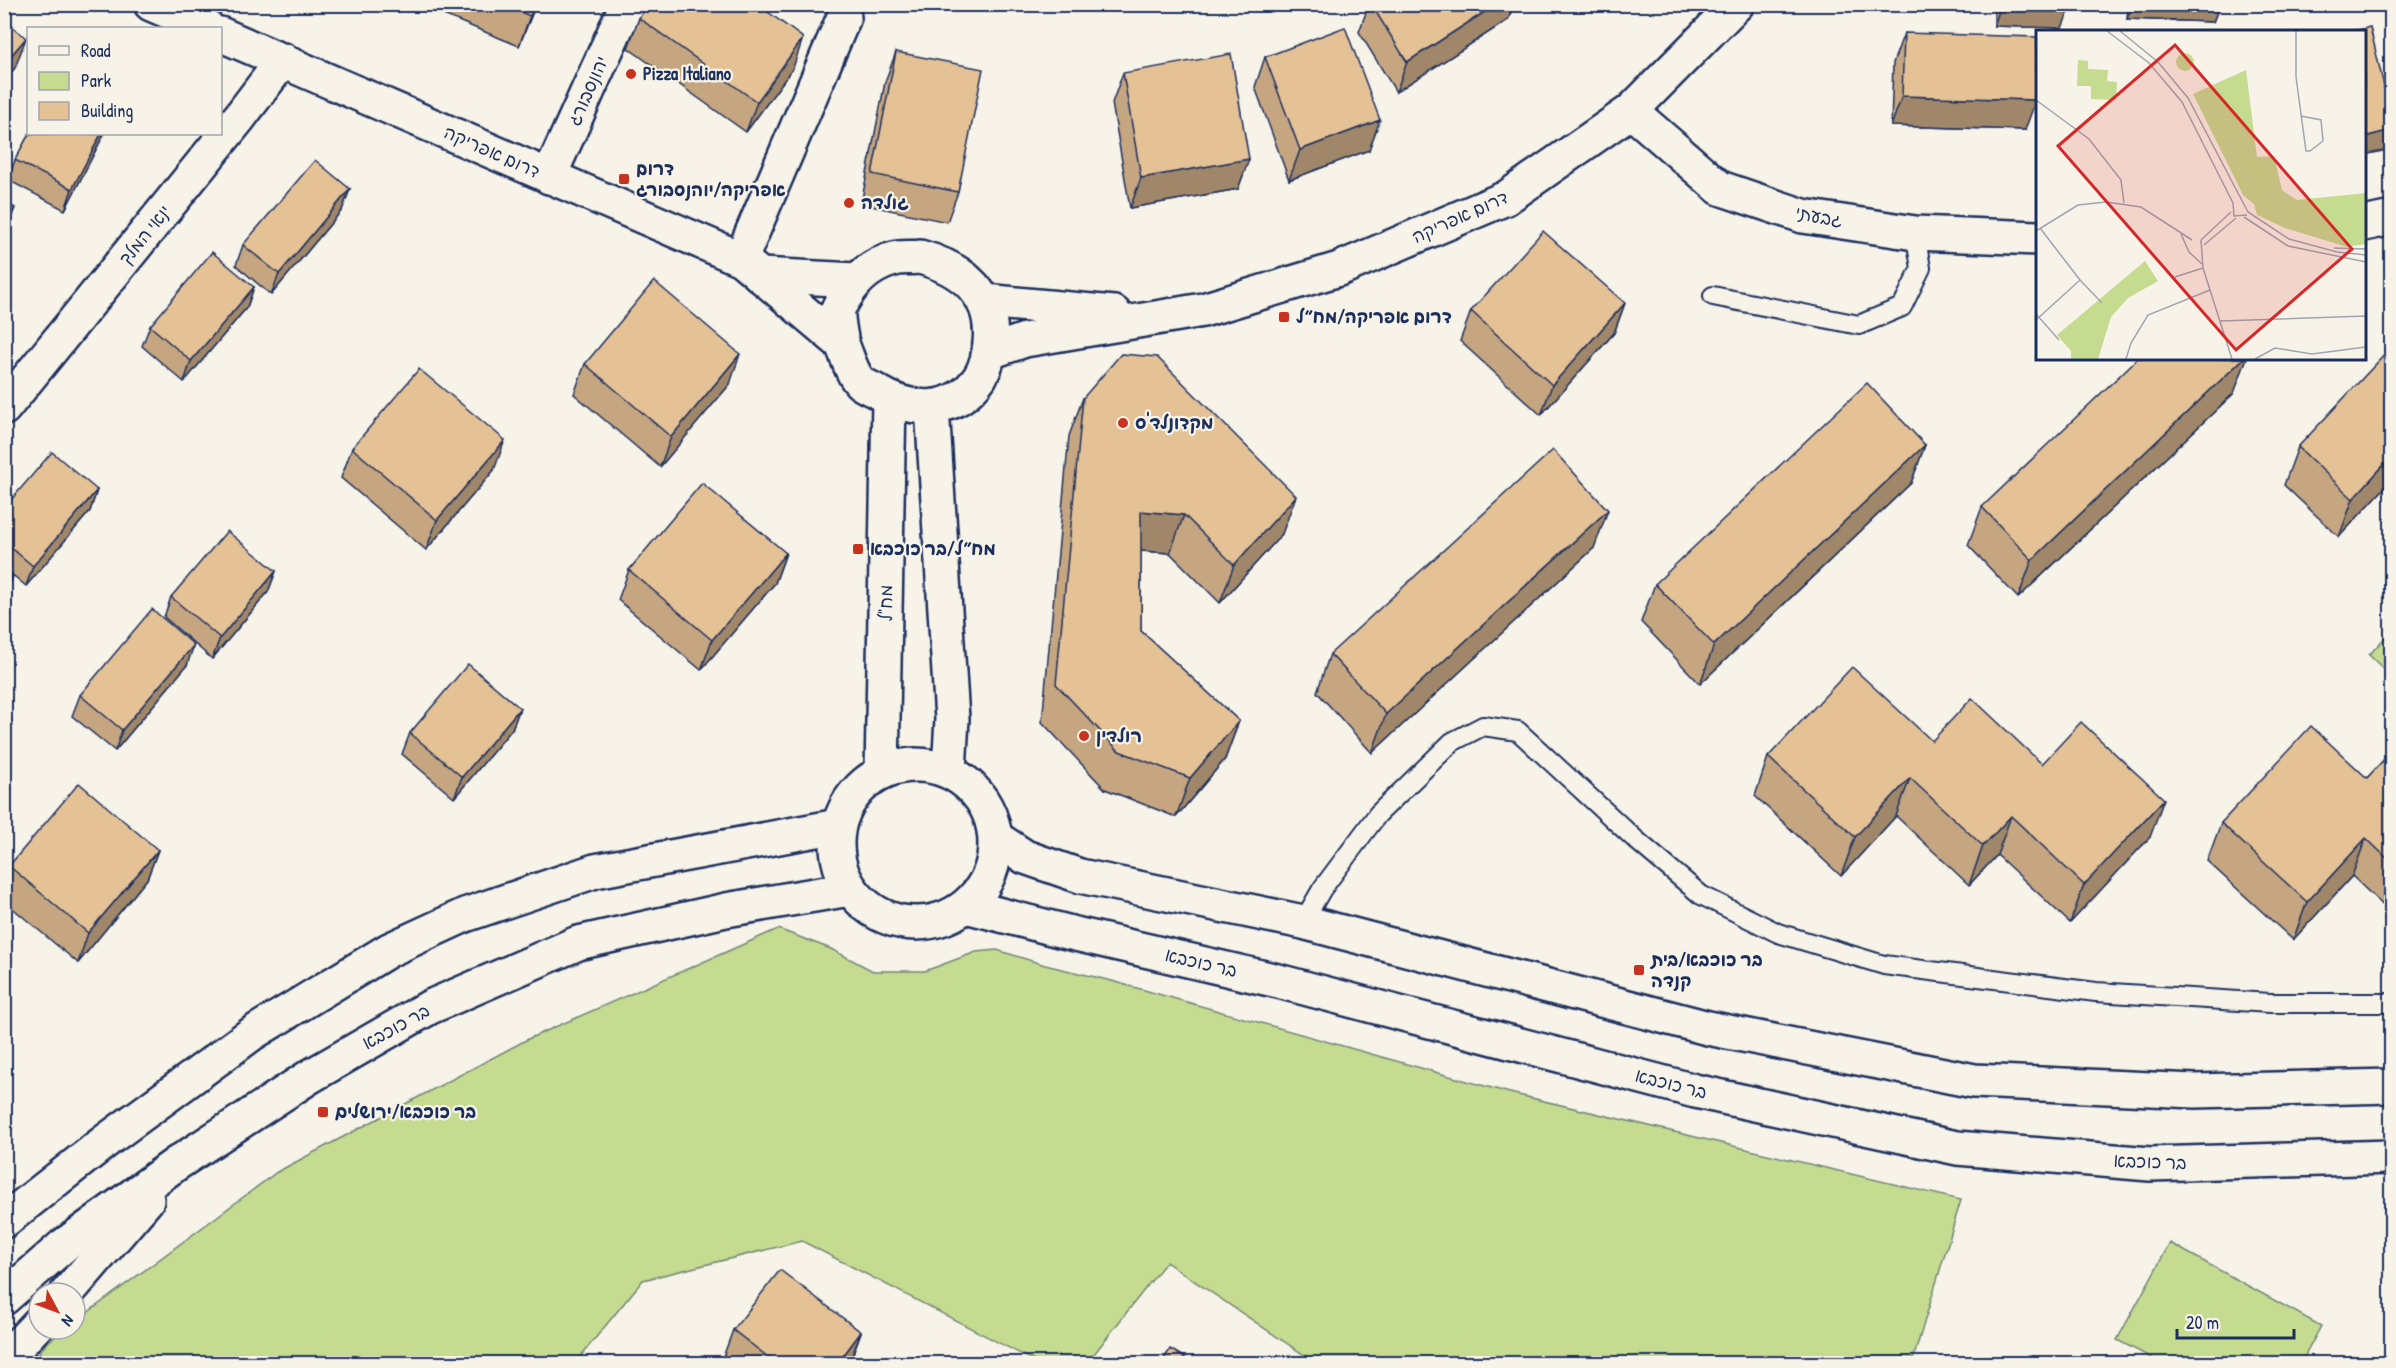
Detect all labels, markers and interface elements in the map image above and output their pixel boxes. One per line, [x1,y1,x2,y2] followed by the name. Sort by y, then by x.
[27,27,222,135] legend
[2036,30,2366,360] inset map
[81,38,111,63] text: Road
[561,52,614,130] street label: יהונסבורג
[643,61,732,86] place label: Pizza Italiano
[624,67,638,81] marker: Pizza Italiano
[81,68,112,93] text: Park
[81,98,133,123] text: Building
[440,119,544,184] street label: דרום אפריקה
[636,156,786,202] place label: דרום אפריקה/יוהנסבורג
[617,172,631,186] marker: דרום אפריקה/יוהנסבורג
[1408,184,1512,249] street label: דרום אפריקה
[861,190,909,215] place label: גולדה
[842,196,856,210] marker: גולדה
[113,200,176,270] street label: ינאי המלך
[1793,200,1845,233] street label: גבעתי
[1296,304,1452,329] place label: דרום אפריקה/מח״ל
[1277,310,1291,324] marker: דרום אפריקה/מח״ל
[1135,410,1213,435] place label: מקדונלד'ס
[1116,416,1130,430] marker: מקדונלד'ס
[870,536,996,561] place label: מח״ל/בר כוכבא
[851,542,865,556] marker: מח״ל/בר כוכבא
[873,584,898,622] street label: מח"ל
[1096,723,1142,748] place label: רולדין
[1077,729,1091,743] marker: רולדין
[1163,942,1240,983] street label: בר כוכבא
[1649,947,1763,993] place label: בר כוכבא/בית קנדה
[1632,963,1646,977] marker: בר כוכבא/בית קנדה
[358,998,434,1055] street label: בר כוכבא
[1633,1063,1710,1105] street label: בר כוכבא
[335,1099,476,1124] place label: בר כוכבא/ירושלים
[316,1105,330,1119] marker: בר כוכבא/ירושלים
[2113,1148,2187,1175] street label: בר כוכבא
[27,1281,87,1341] north arrow
[2177,1302,2294,1340] scale bar
[57,1310,79,1332] text: N
[2186,1310,2219,1335] text: 20 m

